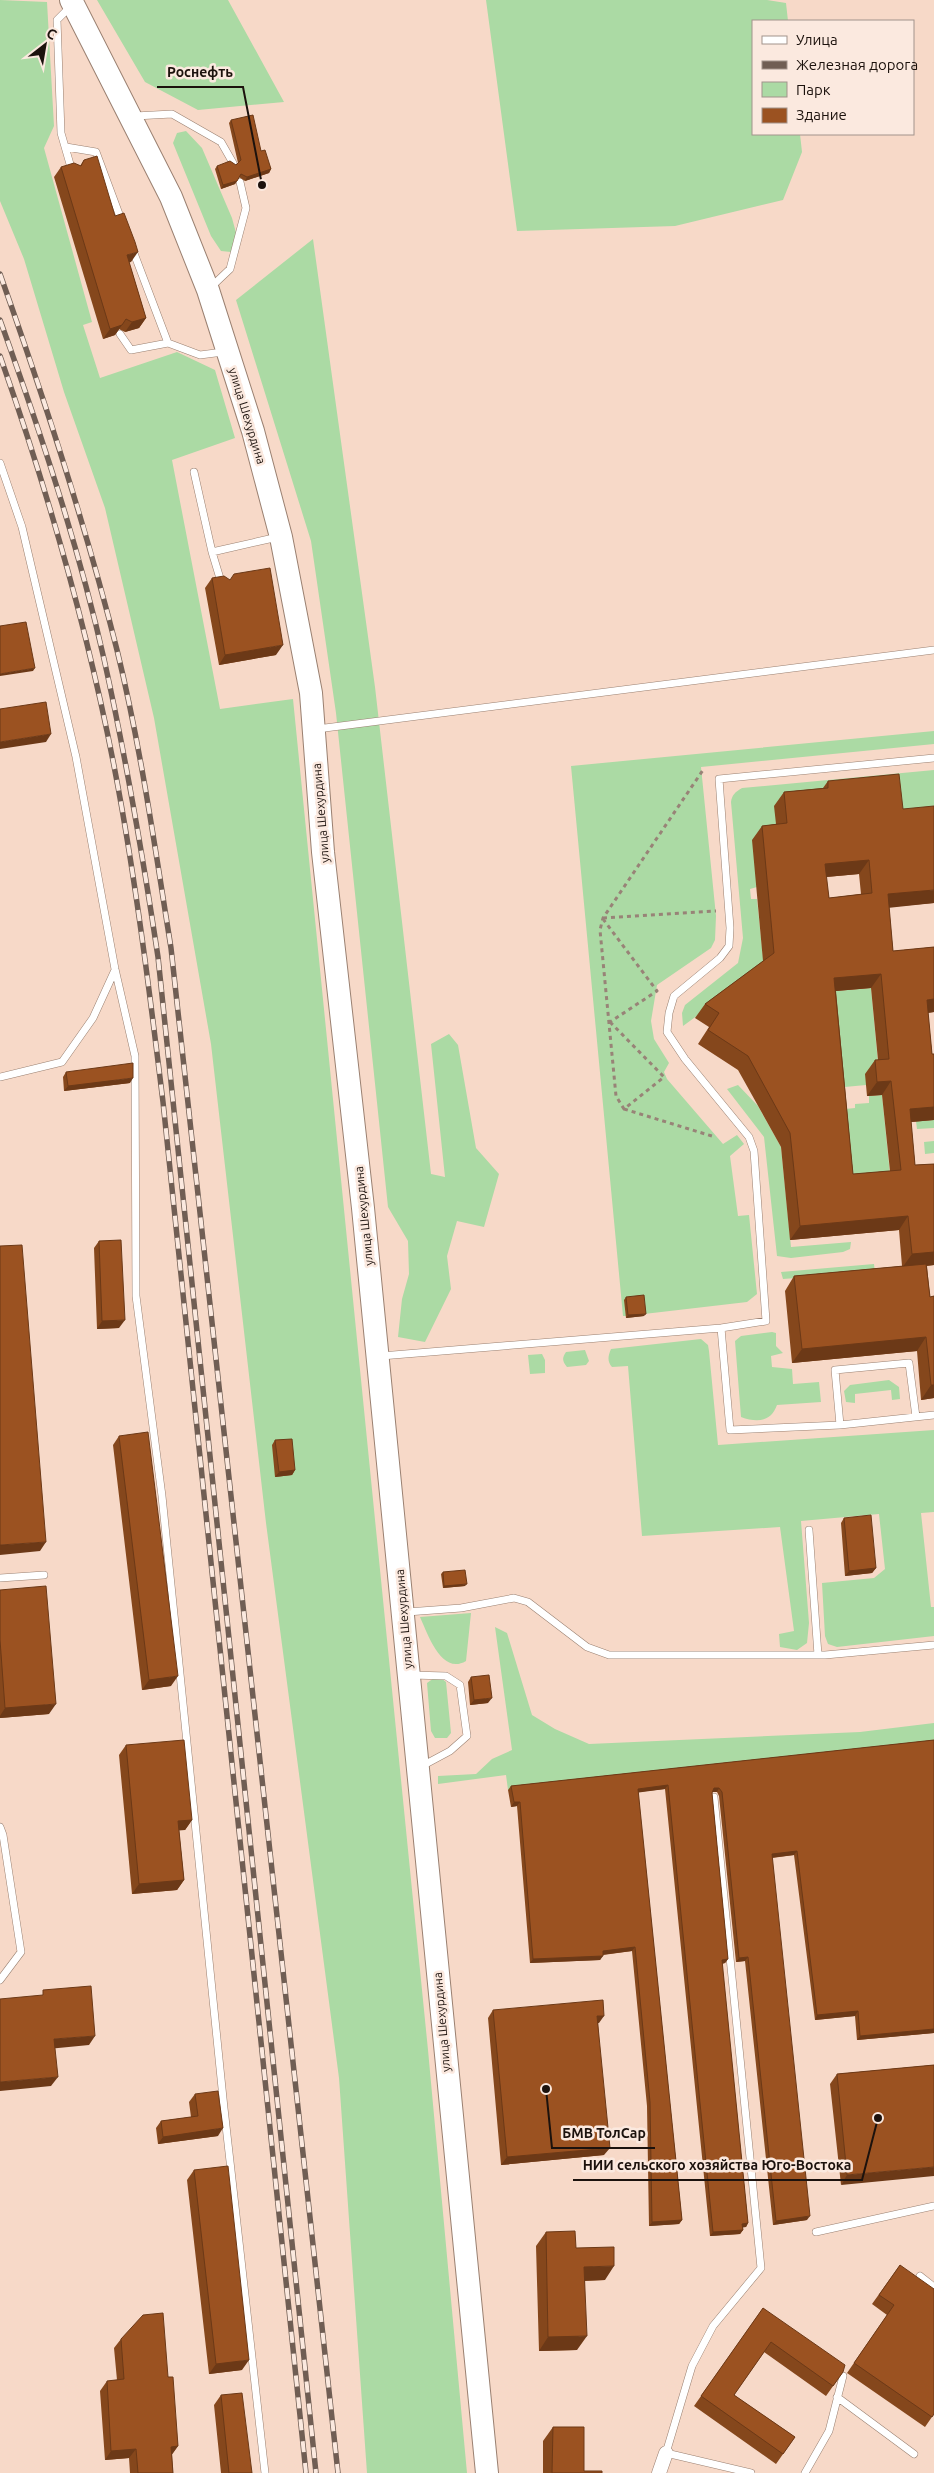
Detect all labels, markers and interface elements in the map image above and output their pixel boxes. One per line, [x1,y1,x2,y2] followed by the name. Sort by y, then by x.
[20,20,70,70] north arrow
[752,20,914,135] legend
[44,25,60,43] text: С
[796,31,838,48] text: Улица
[796,56,918,73] text: Железная дорога
[157,58,243,87] callout: Роснефть
[167,64,233,80] text: Роснефть
[796,81,831,98] text: Парк
[796,106,847,123] text: Здание
[227,366,268,466] street label: улица Шехурдина
[310,763,331,863] street label: улица Шехурдина
[352,1166,375,1266] street label: улица Шехурдина
[393,1569,414,1669] street label: улица Шехурдина
[431,1972,452,2072] street label: улица Шехурдина
[552,2119,655,2148] callout: БМВ ТолСар
[562,2125,646,2141] text: БМВ ТолСар
[573,2151,862,2180] callout: НИИ сельского хозяйства Юго-Востока
[583,2157,851,2173] text: НИИ сельского хозяйства Юго-Востока

